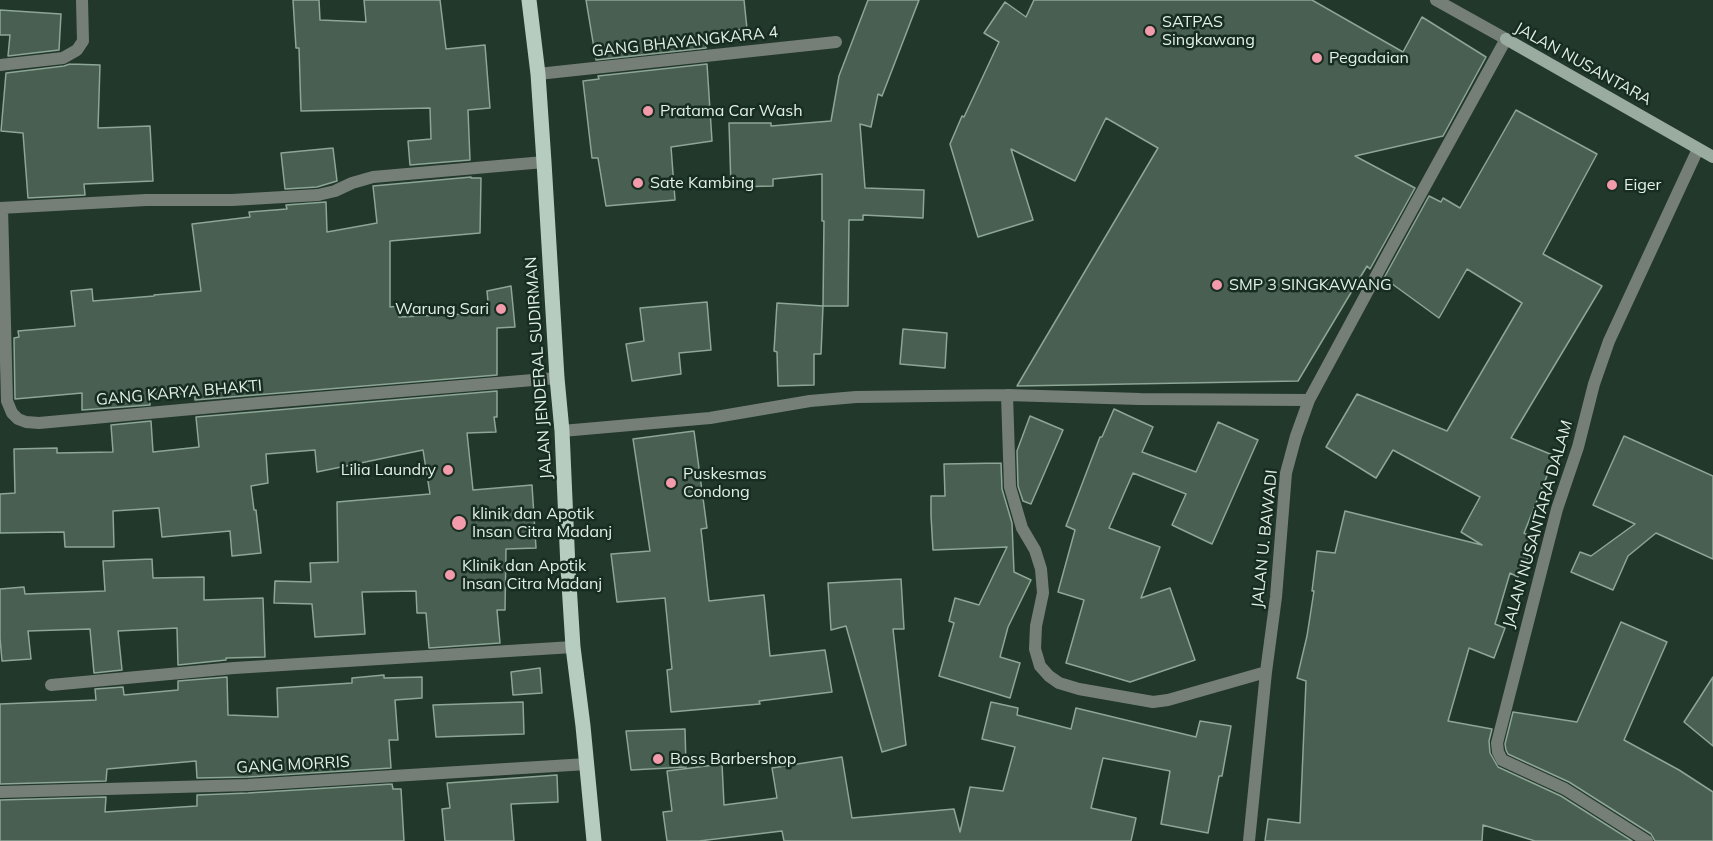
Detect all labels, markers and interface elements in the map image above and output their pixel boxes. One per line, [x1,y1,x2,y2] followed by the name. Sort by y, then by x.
[1162,12,1255,50] place label: SATPAS Singkawang
[1511,18,1655,110] street label: JALAN NUSANTARA
[591,23,779,61] street label: GANG BHAYANGKARA 4
[1143,24,1157,38] marker: SATPAS Singkawang
[1329,48,1409,68] place label: Pegadaian
[1310,51,1324,65] marker: Pegadaian
[660,101,803,121] place label: Pratama Car Wash
[641,104,655,118] marker: Pratama Car Wash
[650,173,754,193] place label: Sate Kambing
[1624,175,1661,195] place label: Eiger
[631,176,645,190] marker: Sate Kambing
[1605,178,1619,192] marker: Eiger
[522,256,556,480] street label: JALAN JENDERAL SUDIRMAN
[1229,275,1392,295] place label: SMP 3 SINGKAWANG
[1210,278,1224,292] marker: SMP 3 SINGKAWANG
[395,299,489,319] place label: Warung Sari
[494,302,508,316] marker: Warung Sari
[95,376,263,410] street label: GANG KARYA BHAKTI
[1499,418,1577,630] street label: JALAN NUSANTARA DALAM
[341,460,436,480] place label: Lilia Laundry
[441,463,455,477] marker: Lilia Laundry
[683,464,767,502] place label: Puskesmas Condong
[1248,469,1282,609] street label: JALAN U. BAWADI
[664,476,678,490] marker: Puskesmas Condong
[472,504,612,542] place label: klinik dan Apotik Insan Citra Madanj
[450,514,468,532] marker: klinik dan Apotik Insan Citra Madanj
[462,556,602,594] place label: Klinik dan Apotik Insan Citra Madanj
[443,568,457,582] marker: Klinik dan Apotik Insan Citra Madanj
[670,749,796,769] place label: Boss Barbershop
[236,752,350,778] street label: GANG MORRIS
[651,752,665,766] marker: Boss Barbershop

